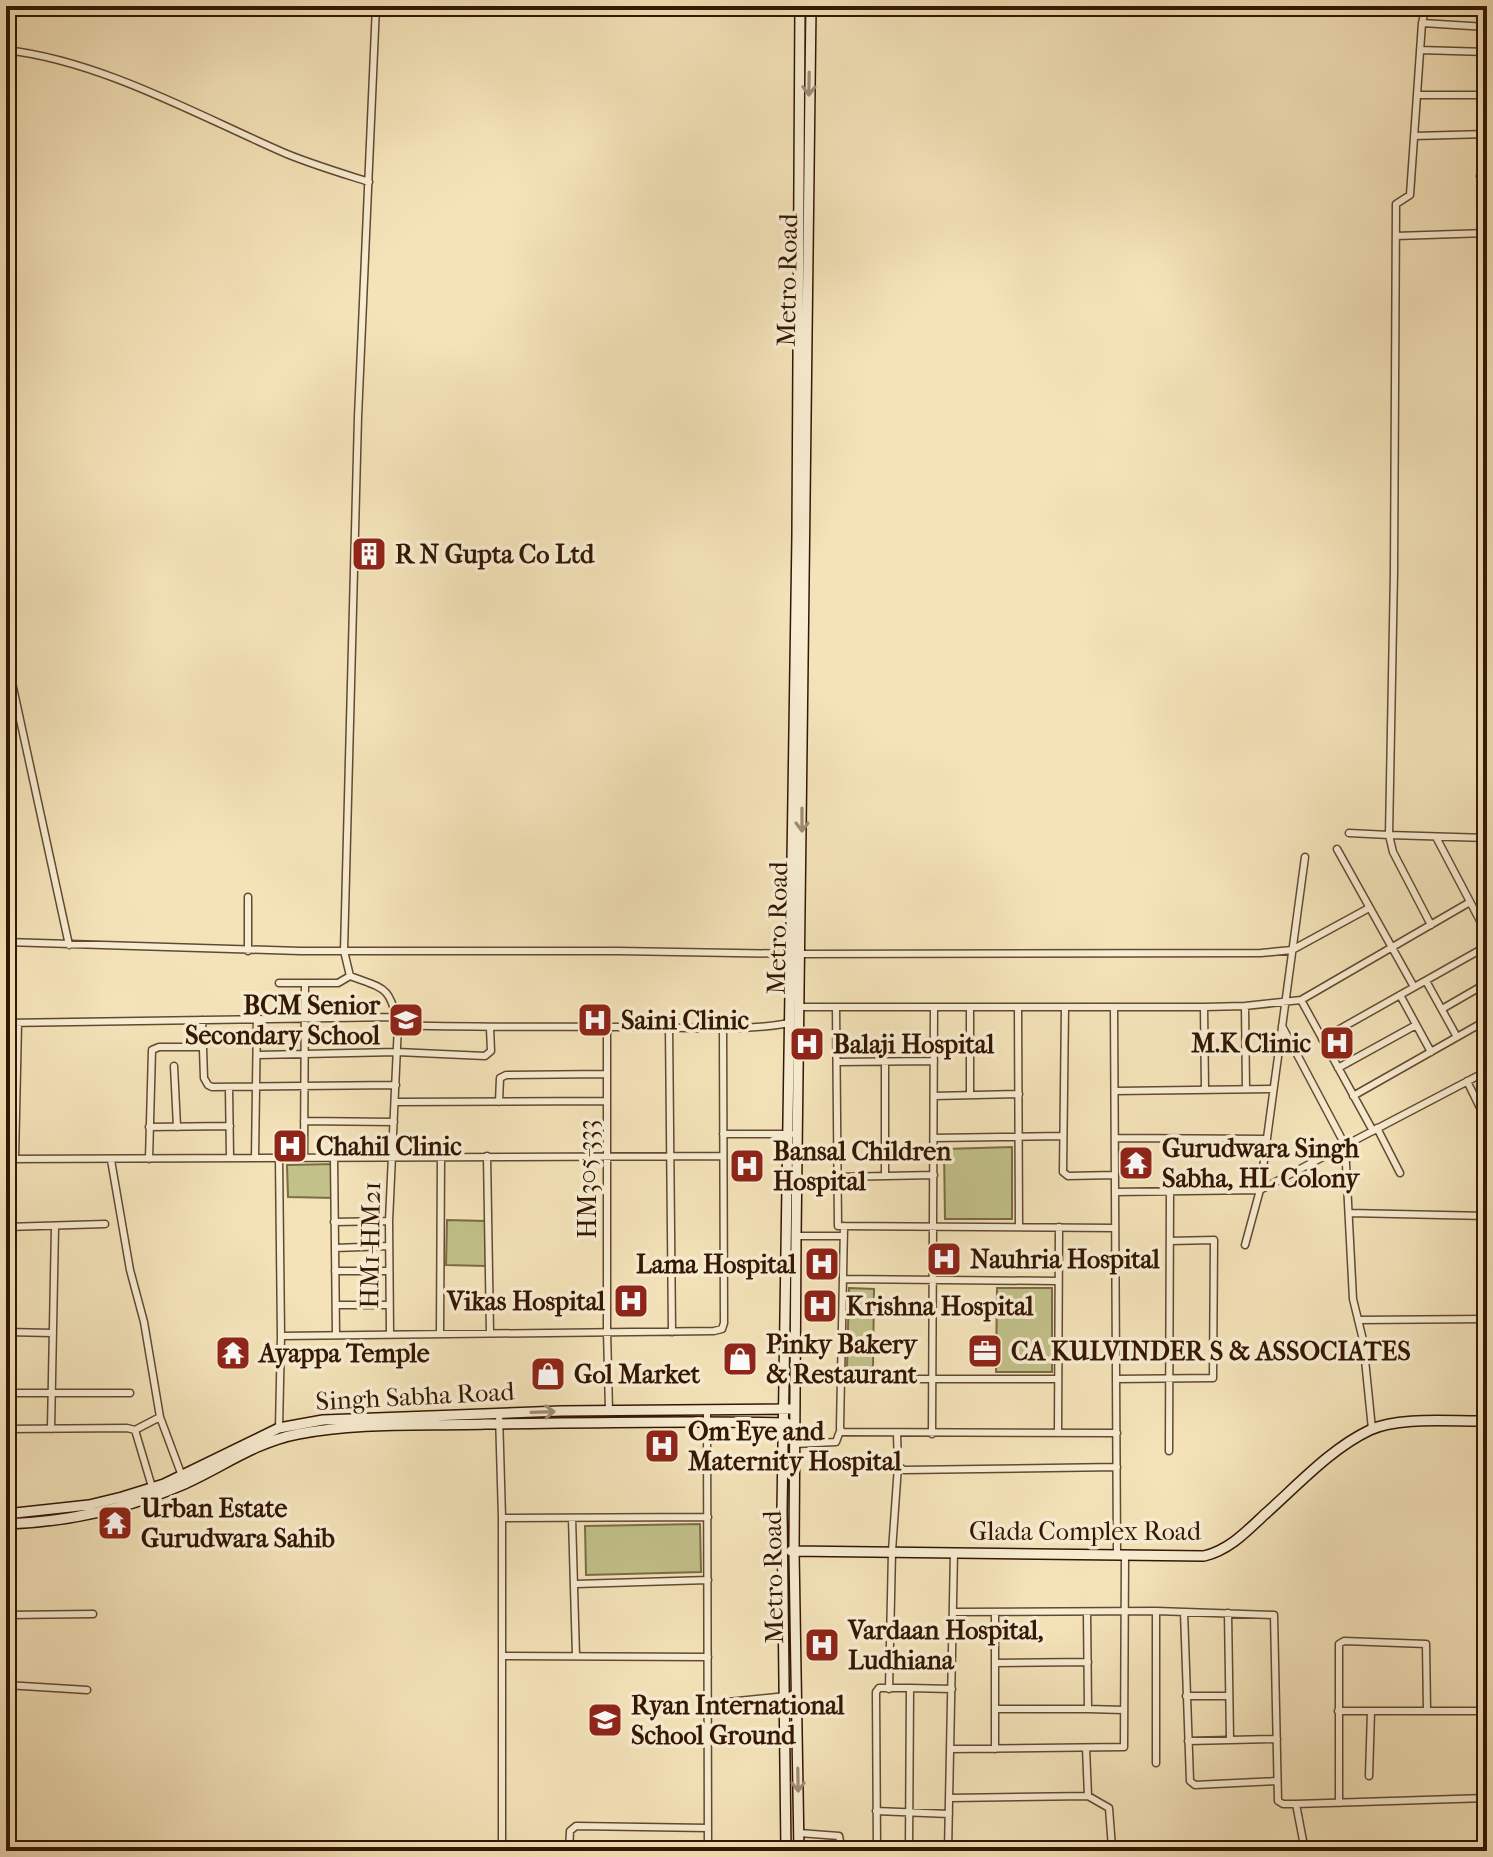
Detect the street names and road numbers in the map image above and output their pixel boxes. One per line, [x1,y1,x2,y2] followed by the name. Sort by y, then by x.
[771,212,804,347] street label: Metro Road
[761,860,794,995] street label: Metro Road
[572,1119,603,1239] street label: HM305-333
[354,1181,387,1309] street label: HM1-HM21
[315,1376,516,1417] street label: Singh Sabha Road
[757,1509,790,1644] street label: Metro Road
[969,1516,1202,1547] street label: Glada Complex Road

